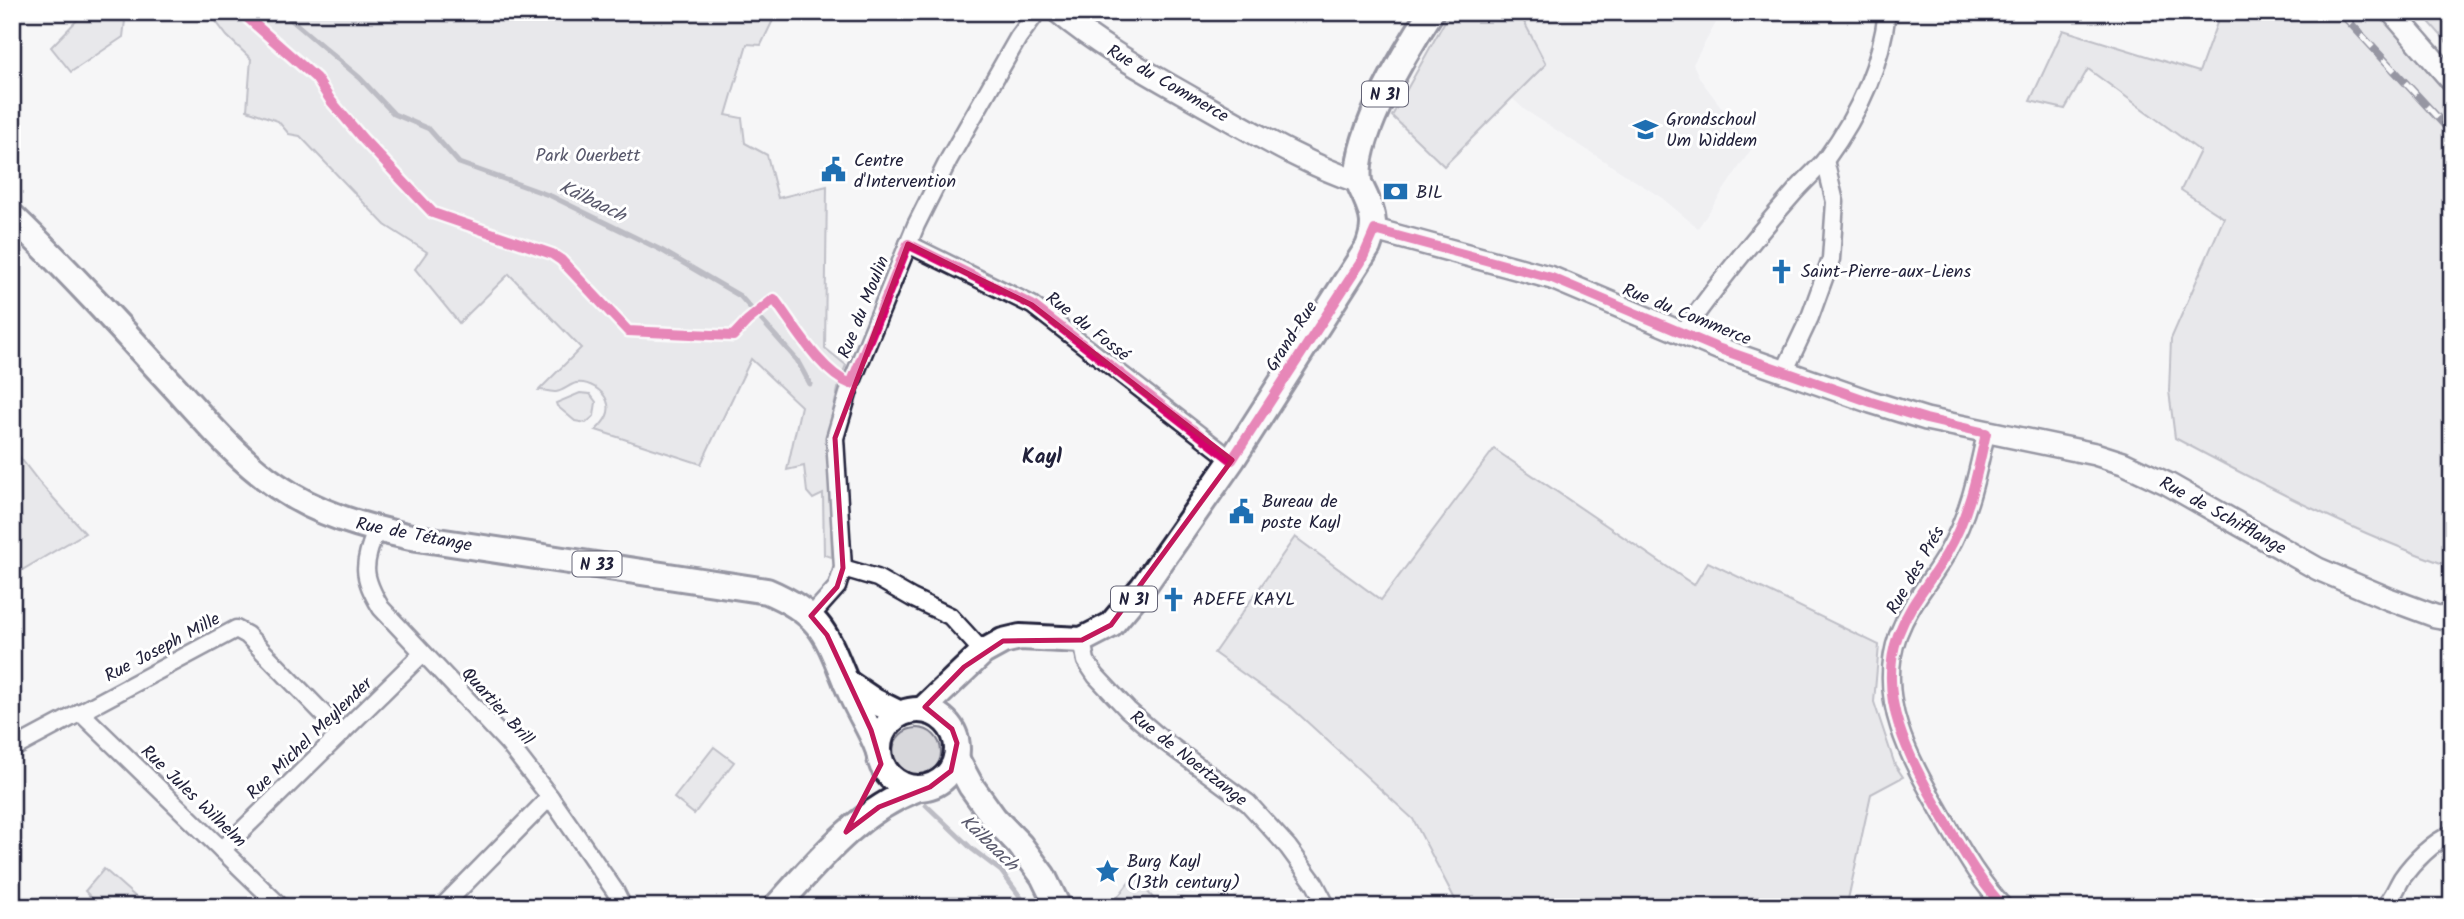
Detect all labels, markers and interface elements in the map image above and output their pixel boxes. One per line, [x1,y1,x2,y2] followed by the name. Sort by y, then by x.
[1101,37,1234,131] street label: Rue du Commerce
[1362,82,1408,106] road number: N 31
[1666,106,1757,156] place label: Grondschoul Um Widdem
[1632,115,1660,143] school or university icon: Grondschoul Um Widdem
[535,142,642,171] park label: Park Ouerbett
[854,147,956,197] place label: Centre d'Intervention
[820,156,848,184] public building icon: Centre d'Intervention
[554,173,632,232] water label: Kälbaach
[1382,178,1410,206] bank icon: BIL
[1416,179,1443,208] place label: BIL
[831,252,898,363] street label: Rue du Moulin
[1767,257,1795,285] church icon: Saint-Pierre-aux-Liens
[1801,258,1971,287] place label: Saint-Pierre-aux-Liens
[1617,276,1755,355] street label: Rue du Commerce
[1039,285,1136,370] street label: Rue du Fossé
[1258,296,1326,378] street label: Grand-Rue
[1022,441,1062,474] district label: Kayl
[2153,469,2291,563] street label: Rue de Schifflange
[1261,488,1341,538] place label: Bureau de poste Kayl
[1228,497,1256,525] public building icon: Bureau de poste Kayl
[353,510,474,561] street label: Rue de Tétange
[1879,521,1953,620] street label: Rue des Prés
[572,552,622,576] road number: N 33
[1159,585,1187,613] church icon: ADEFE KAYL
[1111,586,1157,612] road number: N 31
[1193,586,1295,615] place label: ADEFE KAYL
[100,606,226,691] street label: Rue Joseph Mille
[453,661,541,753] street label: Quartier Brill
[240,670,381,807] street label: Rue Michel Meylender
[1123,704,1253,815] street label: Rue de Noertzange
[133,739,253,856] street label: Rue Jules Wilhelm
[953,808,1026,880] water label: Kälbaach
[1127,848,1240,898] place label: Burg Kayl (13th century)
[1093,857,1121,885] place icon: Burg Kayl (13th century)

